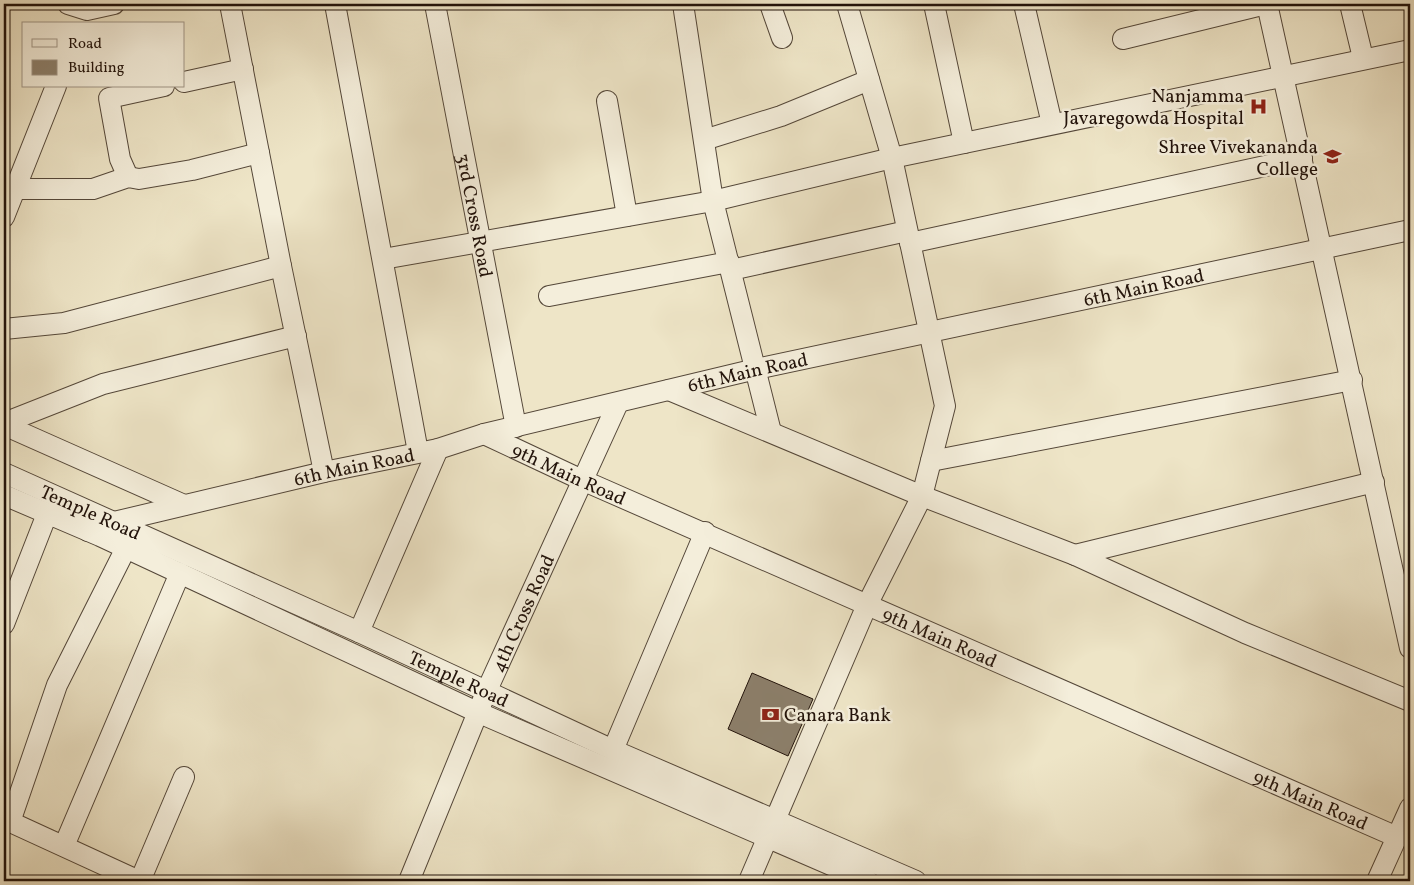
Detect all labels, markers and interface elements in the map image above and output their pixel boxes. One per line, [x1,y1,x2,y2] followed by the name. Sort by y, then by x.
[22,22,185,88] legend
[68,34,102,55] text: Road
[68,58,125,79] text: Building
[1063,84,1244,132] place label: Nanjamma Javaregowda Hospital
[1248,96,1268,116] hospital icon: Nanjamma Javaregowda Hospital
[1158,135,1318,183] place label: Shree Vivekananda College
[1322,147,1342,167] school or university icon: Shree Vivekananda College
[449,151,498,280] street label: 3rd Cross Road
[1081,263,1207,314] street label: 6th Main Road
[685,347,810,400] street label: 6th Main Road
[507,438,630,513] street label: 9th Main Road
[292,443,417,494] street label: 6th Main Road
[35,480,144,548] street label: Temple Road
[486,551,562,677] street label: 4th Cross Road
[878,602,1001,675] street label: 9th Main Road
[404,646,512,715] street label: Temple Road
[784,703,891,729] place label: Canara Bank
[760,704,780,724] bank icon: Canara Bank
[1249,765,1371,838] street label: 9th Main Road

